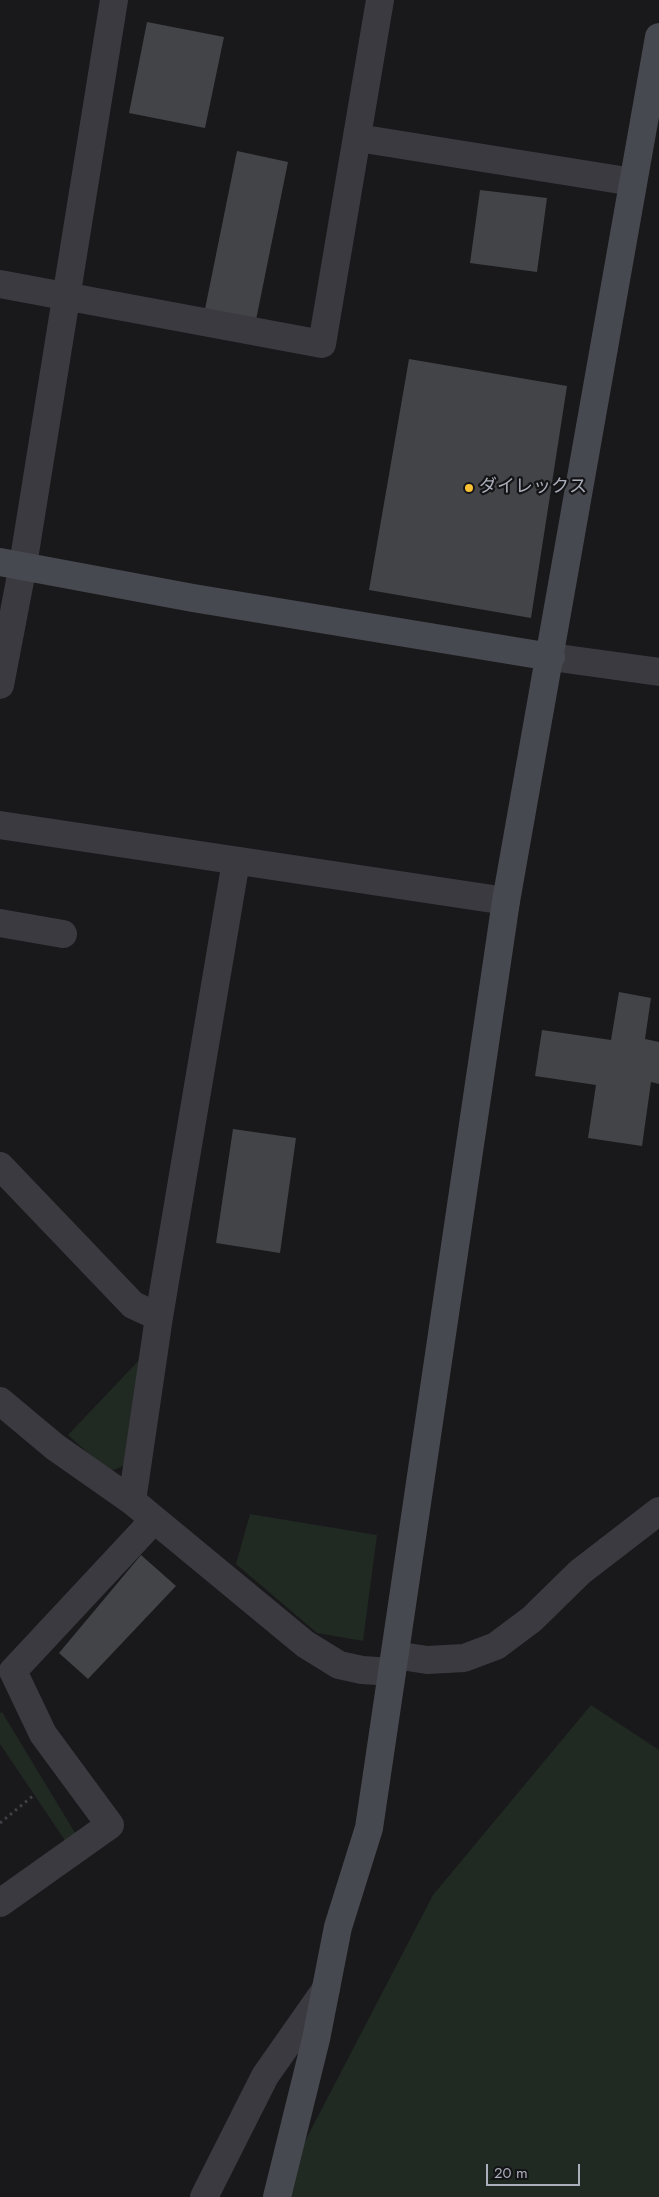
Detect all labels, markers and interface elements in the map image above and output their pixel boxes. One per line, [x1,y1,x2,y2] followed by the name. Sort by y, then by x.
[479,477,587,499] place label: ダイレックス
[463,482,475,494] marker: ダイレックス
[489,2154,583,2186] scale bar
[494,2162,528,2184] text: 20 m

